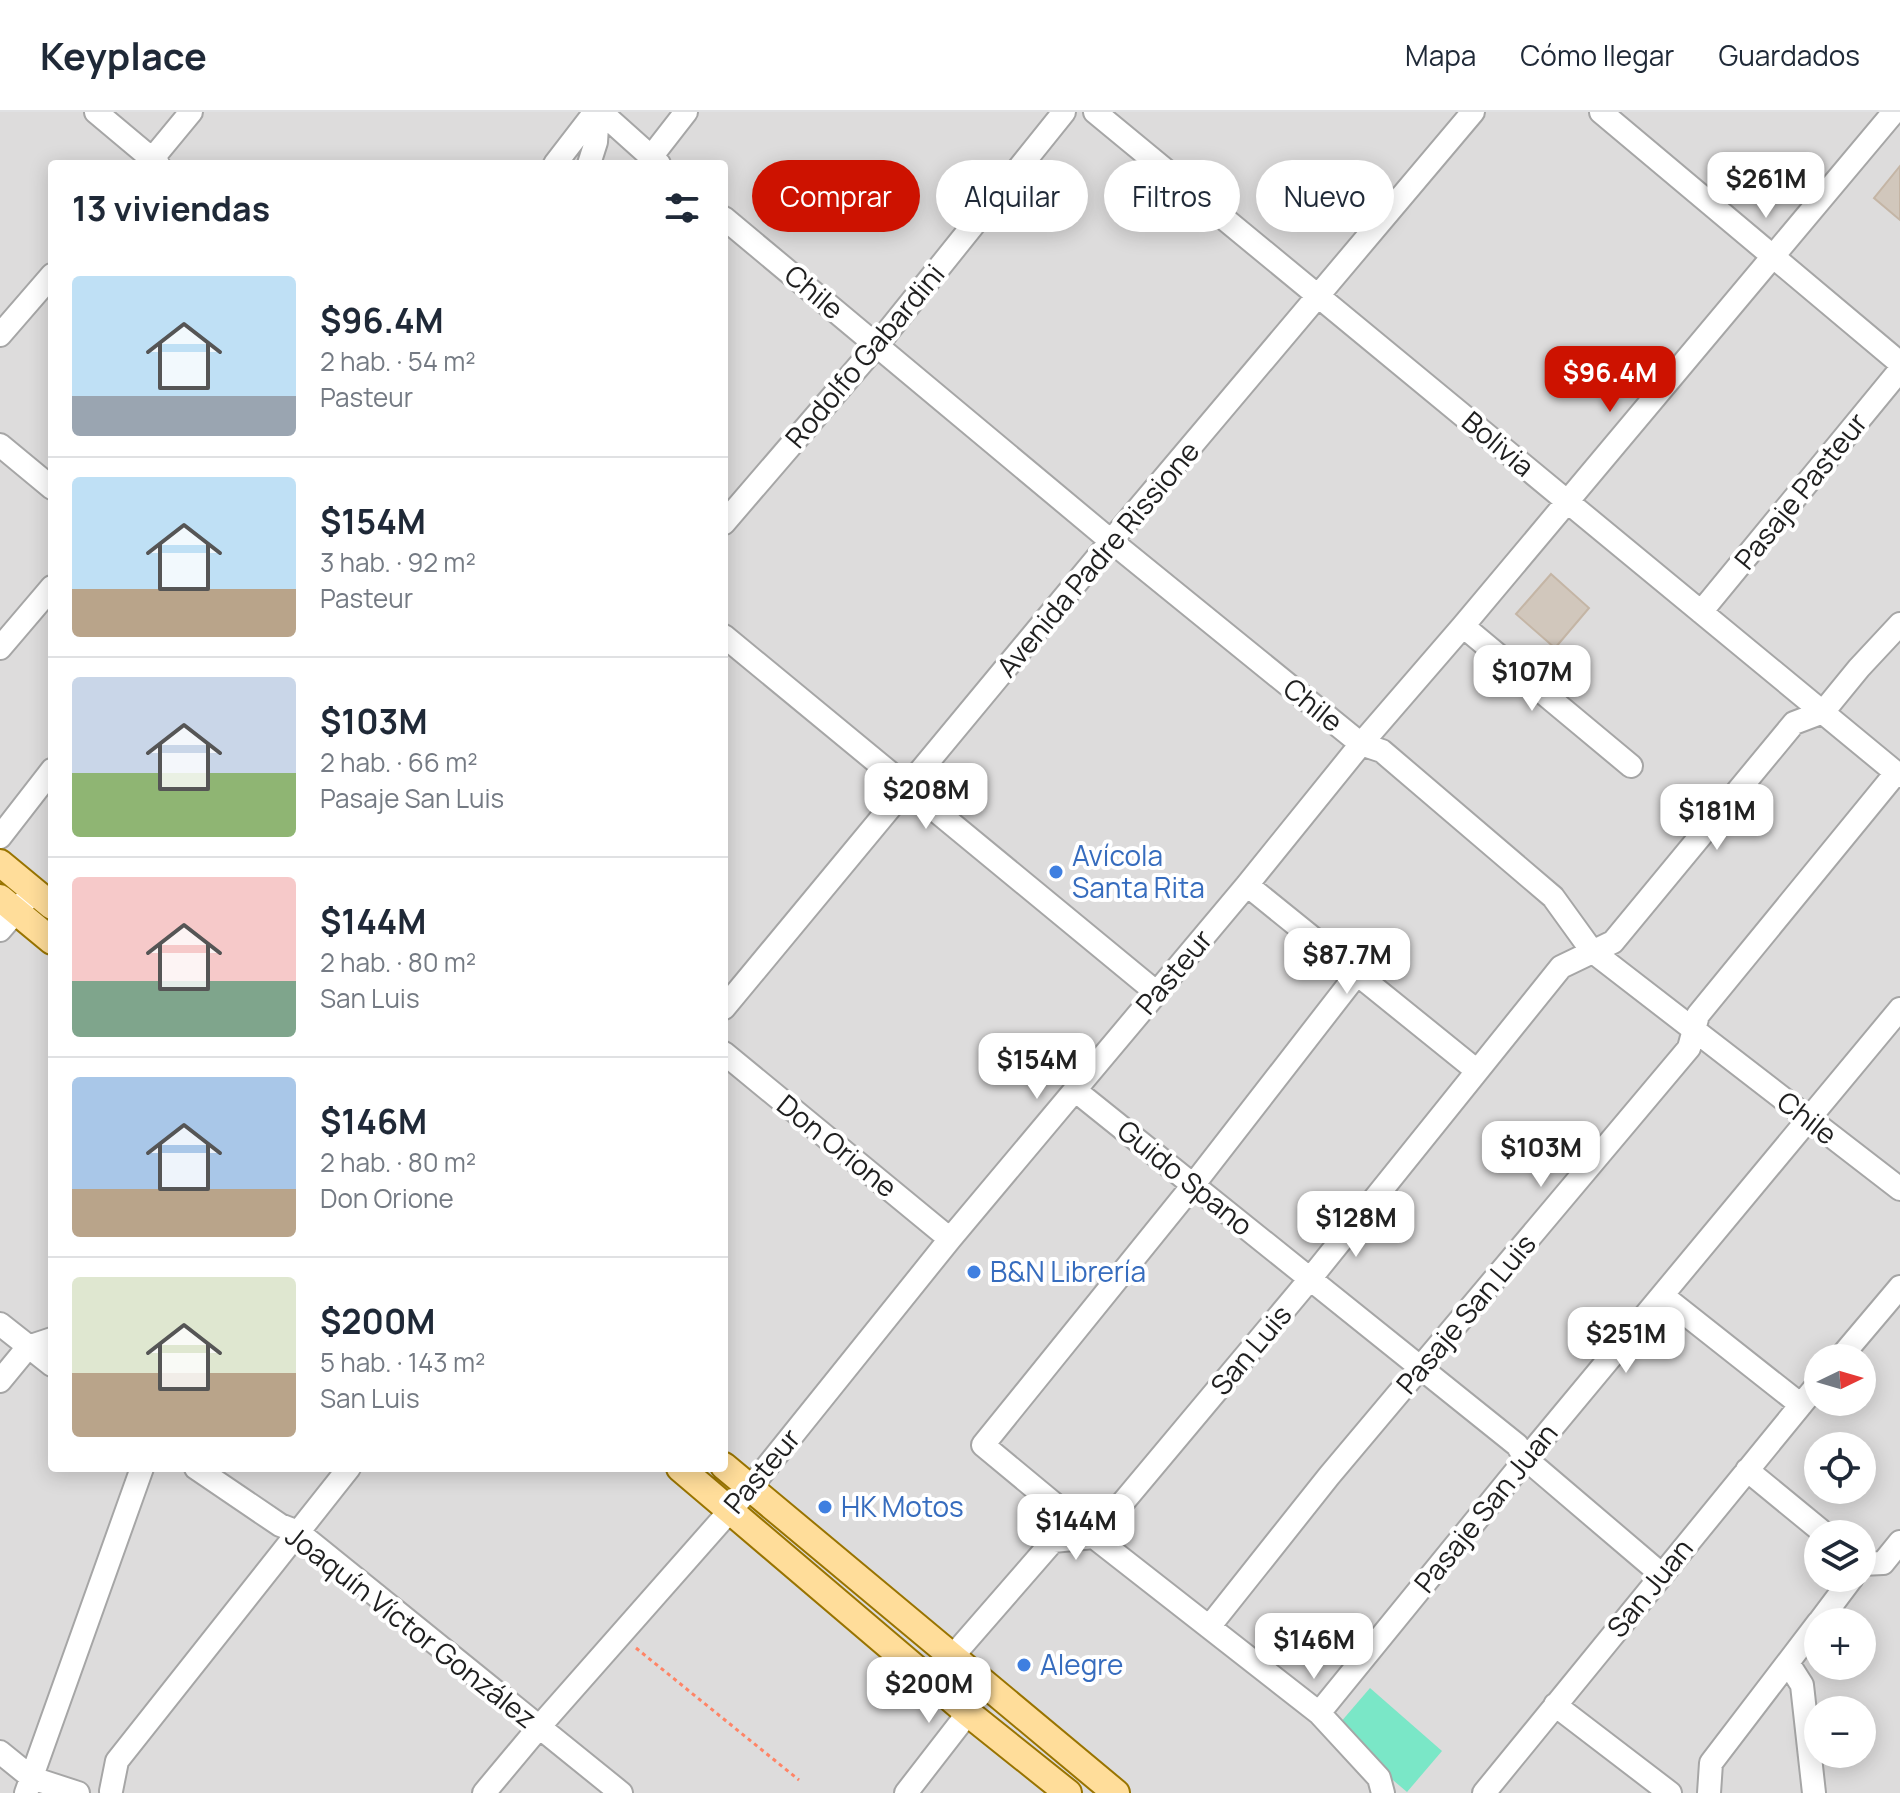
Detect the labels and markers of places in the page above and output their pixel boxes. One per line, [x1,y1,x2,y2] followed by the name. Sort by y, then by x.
[1710,152,1822,220] pin: $261M
[1545,346,1675,414] pin: $96.4M
[1476,645,1588,713] pin: $107M
[870,763,982,831] pin: $208M
[1661,784,1773,852] pin: $181M
[1072,836,1205,906] place label: Avícola Santa Rita
[1047,863,1065,881] marker: Avícola Santa Rita
[1282,928,1412,996] pin: $87.7M
[981,1033,1093,1101] pin: $154M
[1485,1121,1597,1189] pin: $103M
[1300,1191,1412,1259] pin: $128M
[990,1252,1146,1290] place label: B&N Librería
[965,1263,983,1281] marker: B&N Librería
[1570,1307,1682,1375] pin: $251M
[841,1487,964,1525] place label: HK Motos
[1020,1494,1132,1562] pin: $144M
[816,1498,834,1516] marker: HK Motos
[1258,1613,1370,1681] pin: $146M
[1040,1645,1123,1683] place label: Alegre
[1015,1656,1033,1674] marker: Alegre
[873,1657,985,1725] pin: $200M

